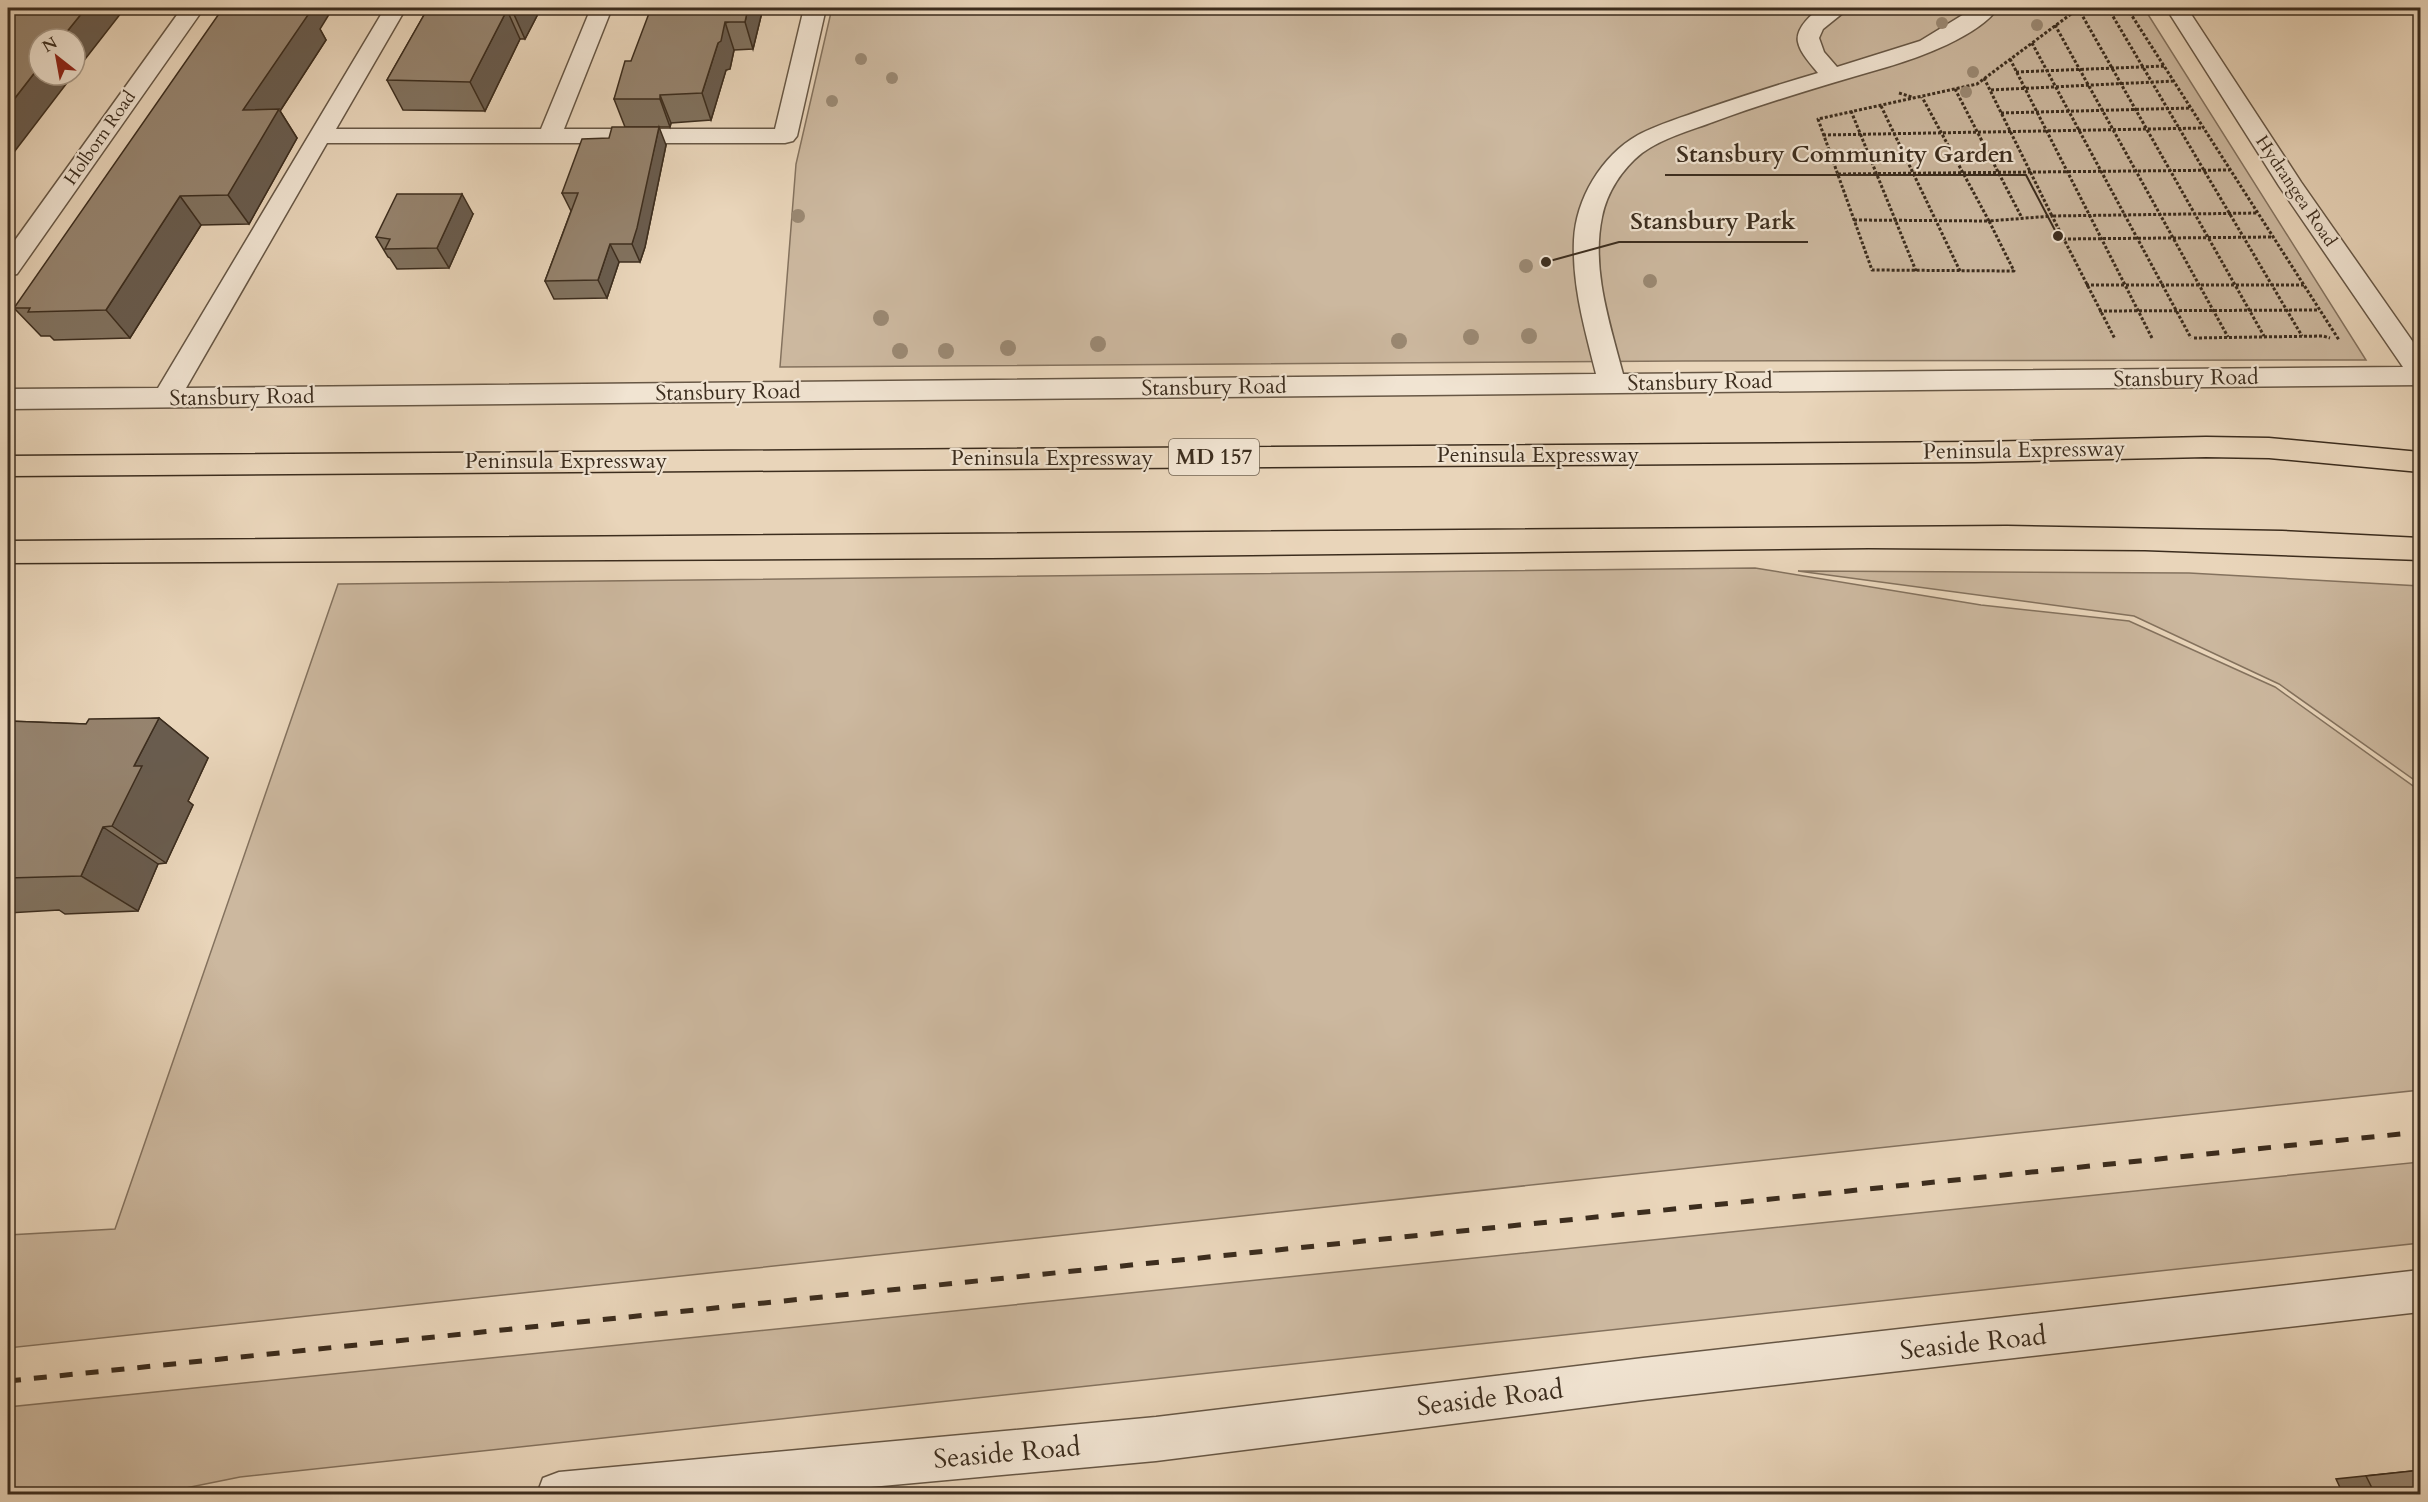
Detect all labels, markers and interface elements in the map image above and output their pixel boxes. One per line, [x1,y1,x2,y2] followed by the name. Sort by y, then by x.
[27,27,87,87] north arrow
[38,32,62,58] text: N
[58,85,142,190] street label: Holborn Road
[2250,130,2343,252] street label: Hydrangea Road
[1665,133,2026,175] callout: Stansbury Community Garden
[1676,138,2014,171] text: Stansbury Community Garden
[1619,200,1808,242] callout: Stansbury Park
[1630,205,1796,238] text: Stansbury Park
[2113,362,2259,394] street label: Stansbury Road
[1627,366,1773,398] street label: Stansbury Road
[1141,371,1287,403] street label: Stansbury Road
[655,376,801,408] street label: Stansbury Road
[169,381,315,413] street label: Stansbury Road
[1923,433,2126,467] street label: Peninsula Expressway
[1169,439,1259,475] road number: MD 157
[1437,440,1640,470] street label: Peninsula Expressway
[951,443,1154,473] street label: Peninsula Expressway
[465,446,668,476] street label: Peninsula Expressway
[1898,1317,2049,1369] street label: Seaside Road
[1415,1371,1566,1425] street label: Seaside Road
[932,1428,1083,1478] street label: Seaside Road

